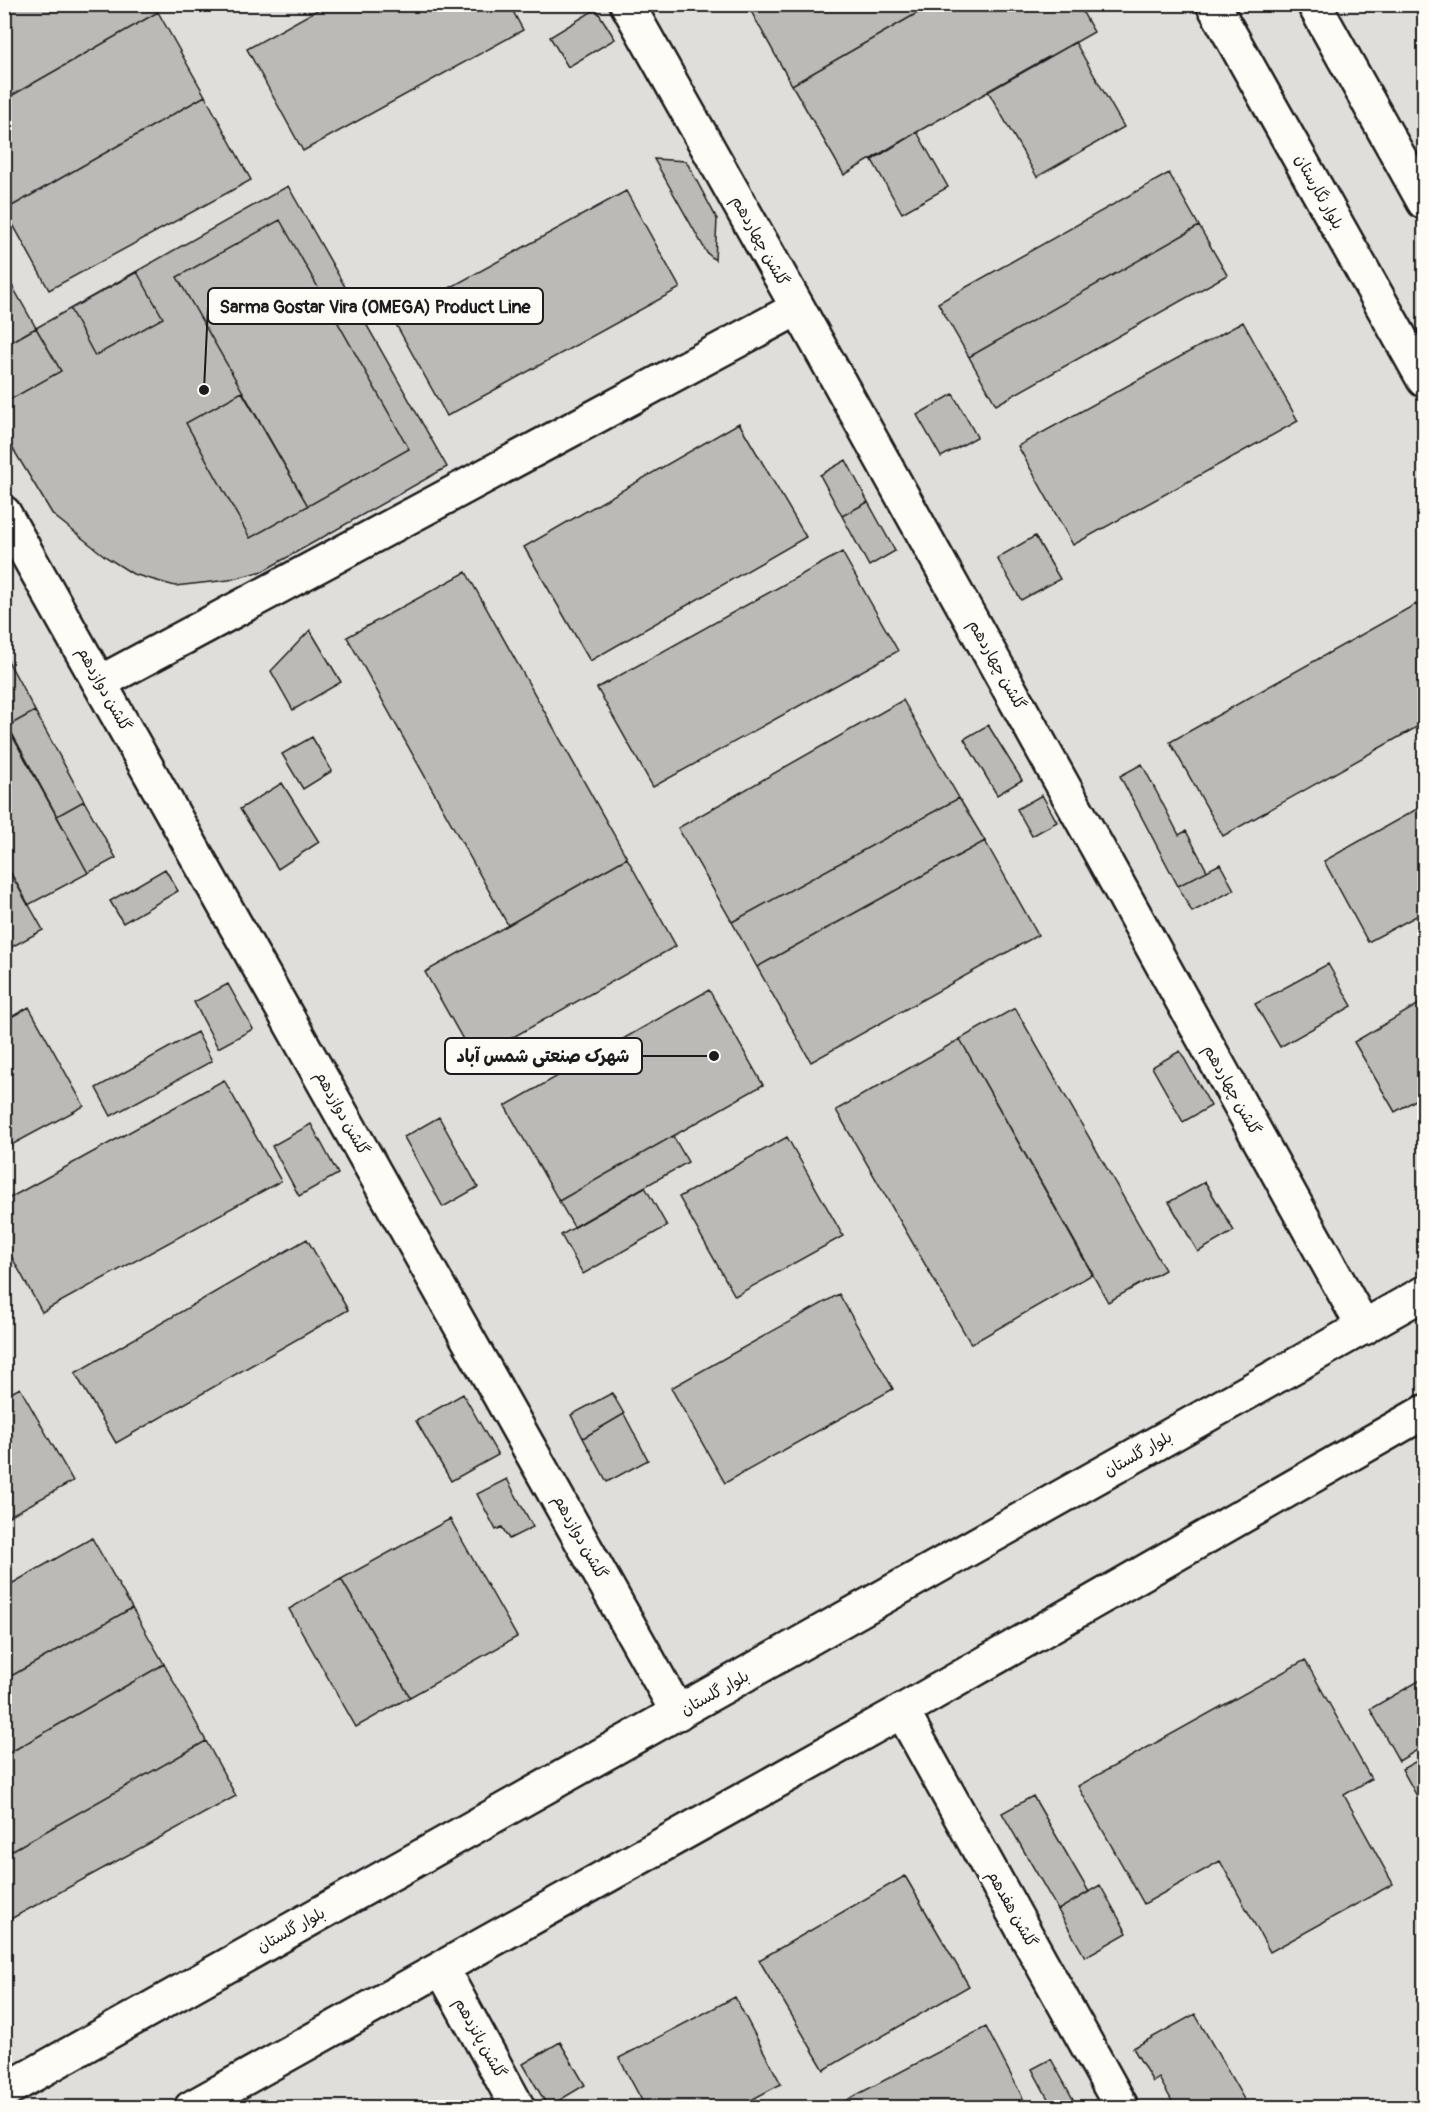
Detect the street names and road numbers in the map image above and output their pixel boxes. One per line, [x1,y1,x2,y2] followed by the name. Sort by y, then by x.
[1290,151,1348,233] street label: بلوار نگارستان
[725,192,793,291] street label: گلشن چهاردهم
[962,616,1030,715] street label: گلشن چهاردهم
[71,643,136,736] street label: گلشن دوازدهم
[1197,1041,1265,1140] street label: گلشن چهاردهم
[309,1067,374,1160] street label: گلشن دوازدهم
[1100,1427,1176,1481] street label: بلوار گلستان
[547,1491,612,1584] street label: گلشن دوازدهم
[677,1666,753,1720] street label: بلوار گلستان
[981,1867,1042,1952] street label: گلشن هفدهم
[253,1903,329,1957] street label: بلوار گلستان
[448,1994,510,2083] street label: گلشن پانزدهم

